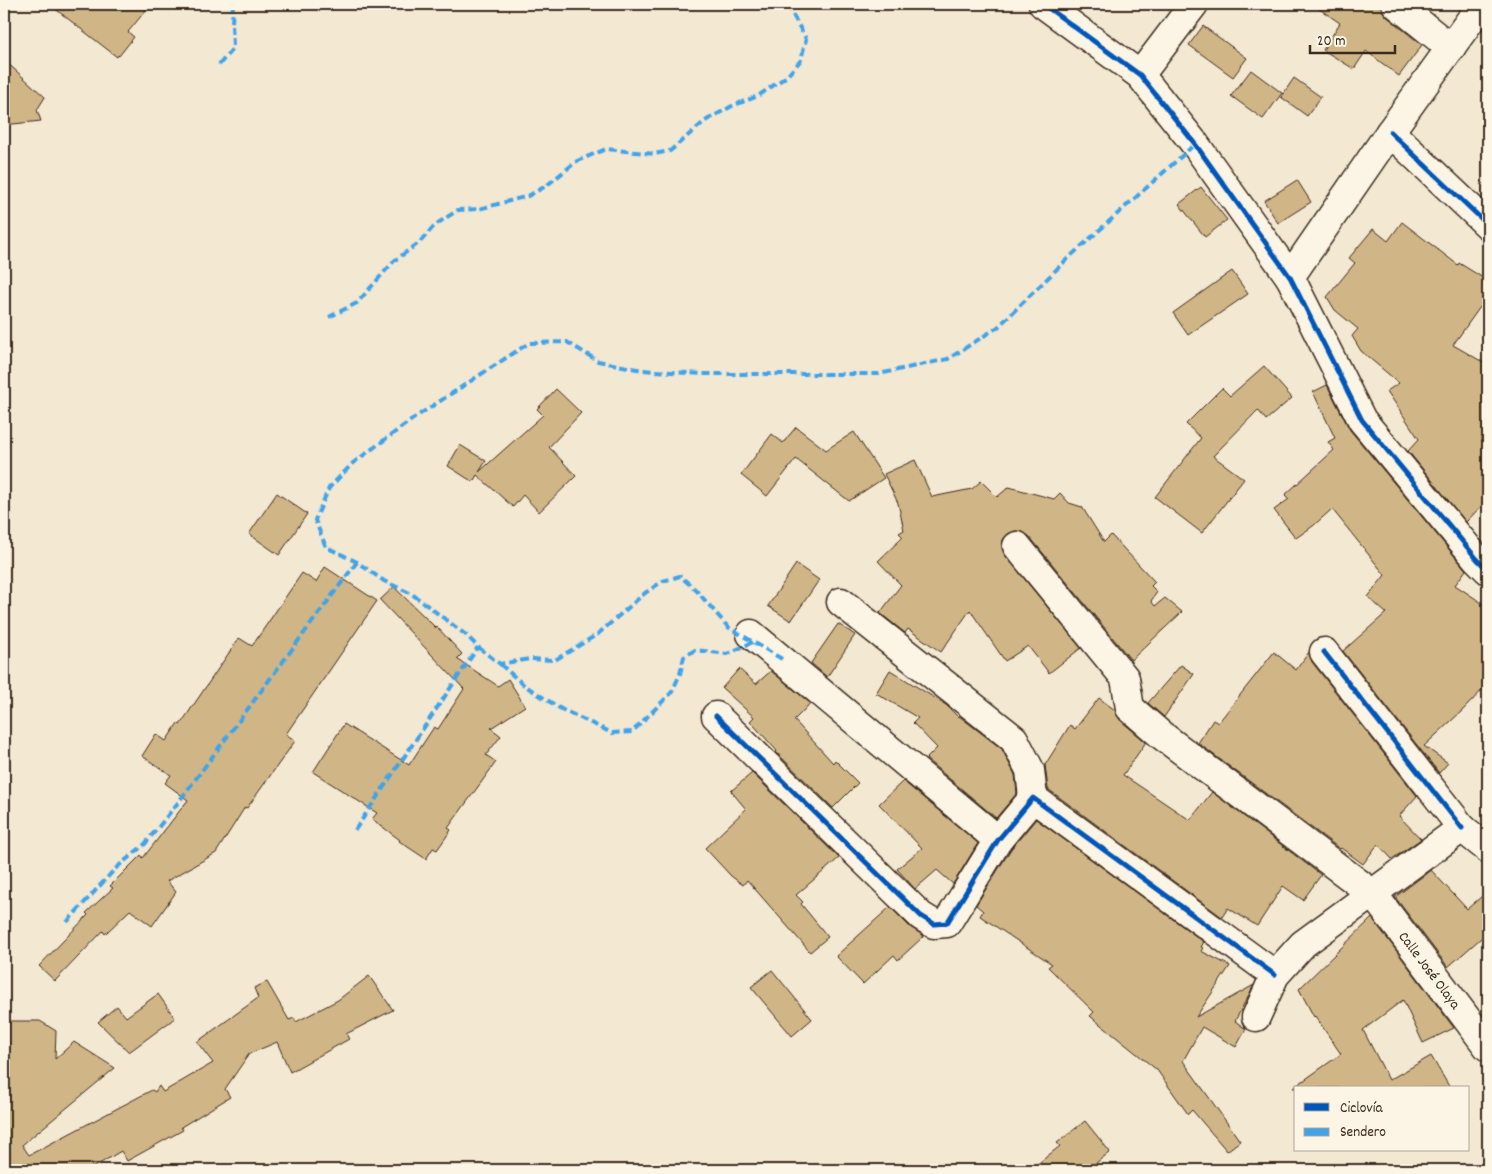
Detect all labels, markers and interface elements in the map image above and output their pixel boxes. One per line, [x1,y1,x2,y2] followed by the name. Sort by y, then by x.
[1310,22,1394,54] scale bar
[1317,31,1345,53] text: 20 m
[1392,928,1466,1015] street label: Calle José Olaya
[1294,1086,1470,1152] legend
[1340,1098,1383,1120] text: Ciclovía
[1340,1122,1386,1144] text: Sendero

